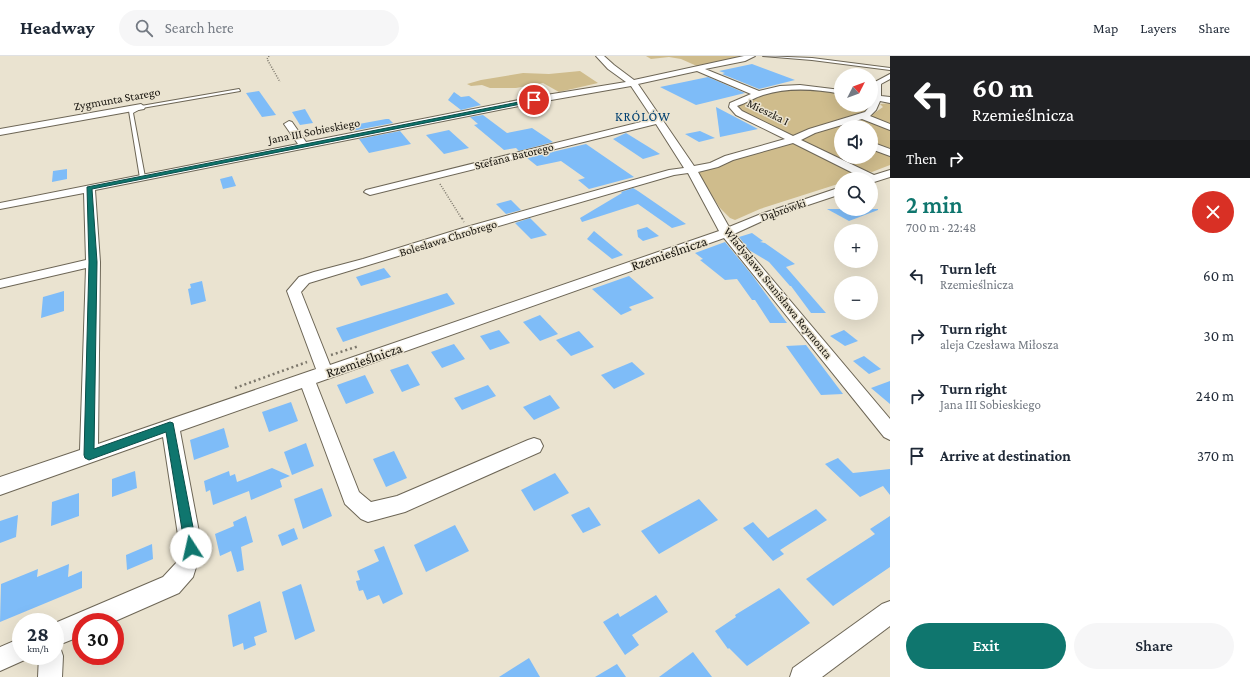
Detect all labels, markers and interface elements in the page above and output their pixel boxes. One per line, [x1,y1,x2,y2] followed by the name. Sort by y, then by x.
[119,10,399,46] search box
[20,17,95,38] text: Headway
[133,17,155,39] icon: search
[165,20,234,36] text: Search here
[1093,20,1118,36] text: Map
[1140,20,1177,36] text: Layers
[1199,20,1230,36] text: Share
[834,68,878,112] north arrow
[834,68,878,320] map controls
[906,72,958,124] icon: left
[972,72,1033,103] text: 60 m
[517,83,551,117] pin
[73,84,161,113] street label: Zygmunta Starego
[523,89,545,111] icon: arrive
[745,96,792,128] street label: Mieszka I
[972,105,1074,125] text: Rzemieślnicza
[615,109,671,124] district label: KRÓLÓW
[266,115,361,147] street label: Jana III Sobieskiego
[834,120,878,164] button: sound
[473,139,555,173] street label: Stefana Batorego
[945,148,967,170] icon: right
[906,151,937,167] text: Then
[834,172,878,216] button: search
[906,191,963,218] text: 2 min
[1192,191,1234,233] button: close
[758,196,808,224] street label: Dąbrówki
[397,216,499,260] street label: Bolesława Chrobrego
[906,220,976,235] text: 700 m · 22:48
[834,224,878,268] button: +
[721,225,836,362] street label: Władysława Stanisława Reymonta
[629,232,710,273] street label: Rzemieślnicza
[940,261,996,277] text: Turn left
[906,265,928,287] icon: left
[1203,268,1234,284] text: 60 m
[834,276,878,320] button: −
[940,277,1014,292] text: Rzemieślnicza
[940,321,1007,337] text: Turn right
[906,325,928,347] icon: right
[1204,328,1234,344] text: 30 m
[940,337,1059,352] text: aleja Czesława Miłosza
[324,339,405,380] street label: Rzemieślnicza
[940,381,1007,397] text: Turn right
[906,385,928,407] icon: right
[1196,388,1234,404] text: 240 m
[940,397,1041,412] text: Jana III Sobieskiego
[906,445,928,467] icon: arrive
[940,448,1071,464] text: Arrive at destination
[1197,448,1234,464] text: 370 m
[170,527,212,569] position arrow
[72,613,124,665] speed limit sign: 30
[27,623,49,645] text: 28
[906,623,1066,669] button: Exit
[1074,623,1234,669] button: Share
[27,643,49,654] text: km/h

